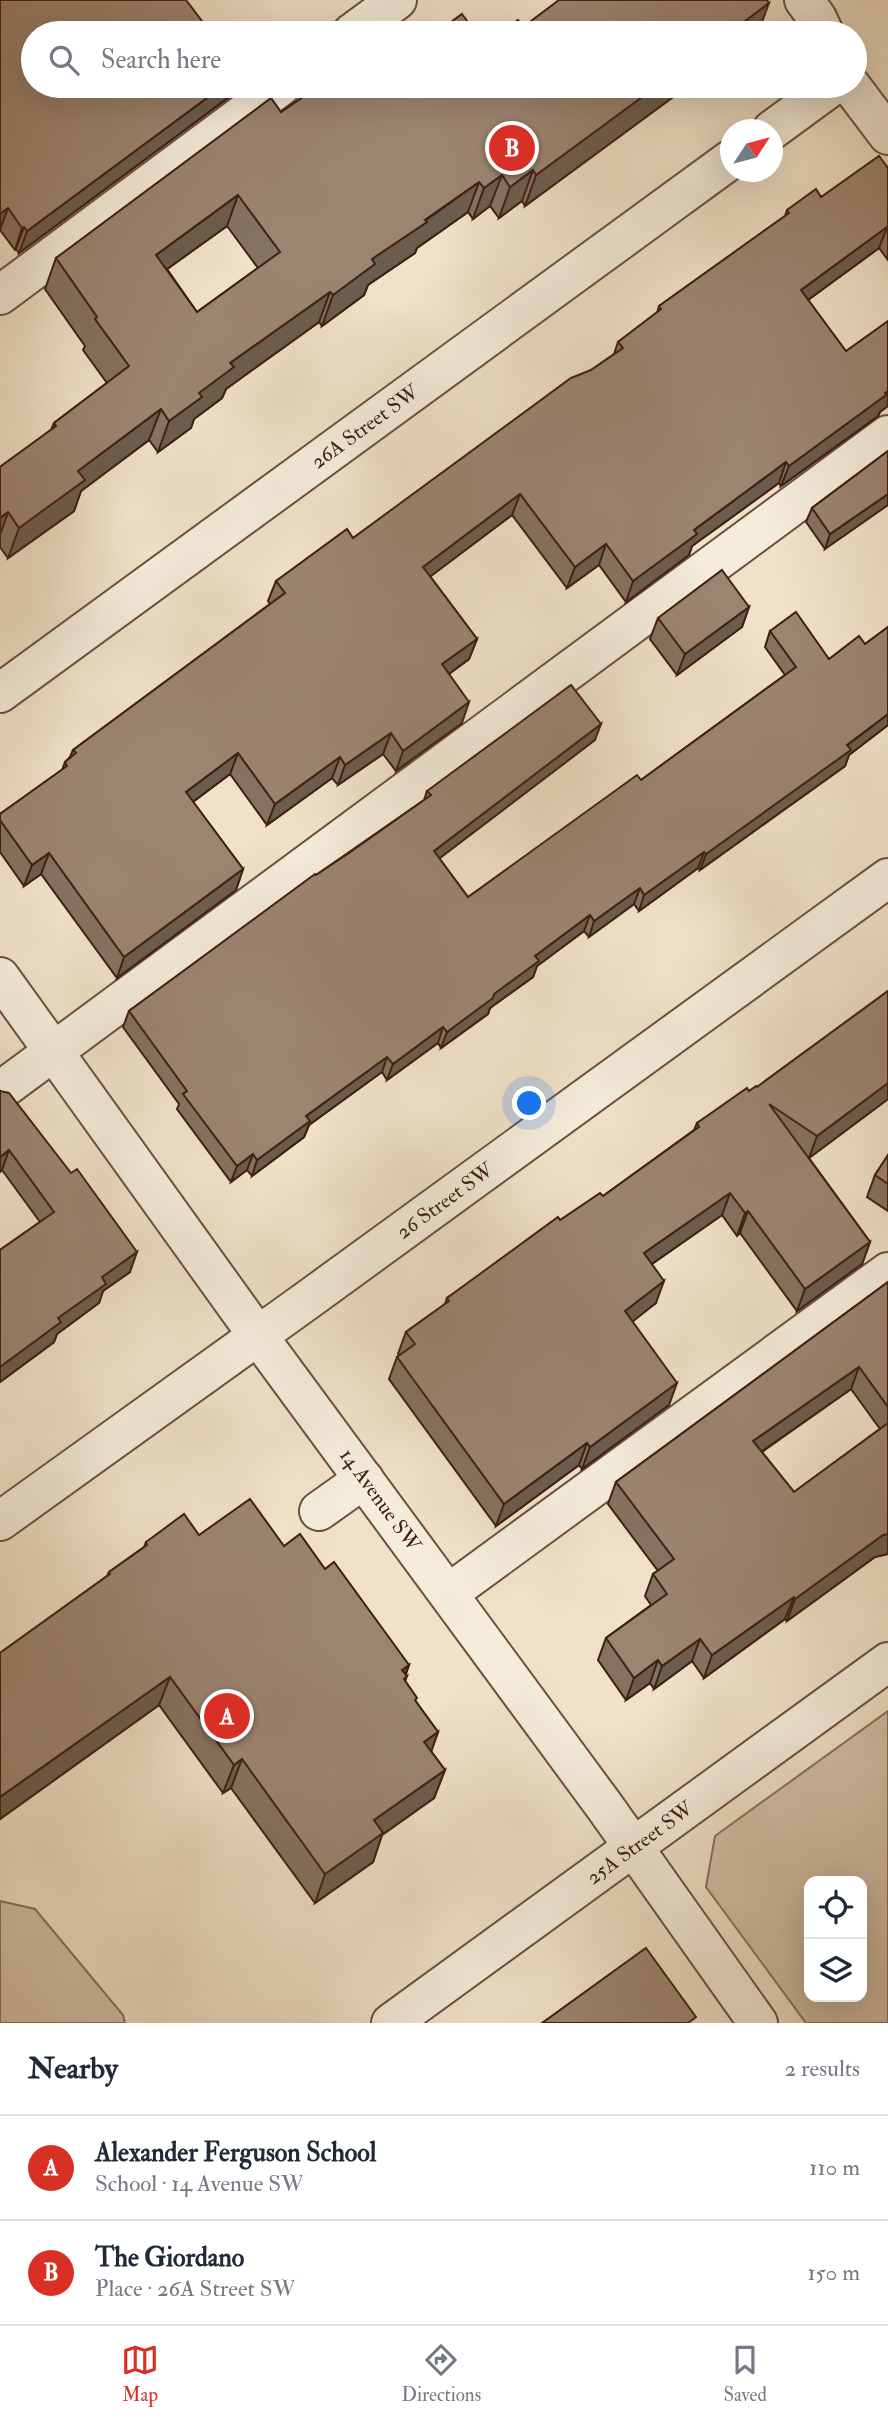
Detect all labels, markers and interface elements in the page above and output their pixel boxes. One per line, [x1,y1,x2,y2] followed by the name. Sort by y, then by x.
[21,21,867,98] search box
[45,41,83,79] icon: search
[101,44,221,76] text: Search here
[720,119,783,182] north arrow
[489,122,535,174] pin: B
[306,378,425,475] street label: 26A Street SW
[512,1086,546,1120] your location
[391,1156,499,1245] street label: 26 Street SW
[333,1443,427,1558] street label: 14 Avenue SW
[204,1690,250,1742] pin: A
[581,1795,699,1891] street label: 25A Street SW
[804,1876,867,2002] map controls
[804,1876,867,1939] button: locate
[804,1939,867,2002] button: layers
[28,2050,118,2087] text: Nearby
[785,2054,860,2083] text: 2 results
[95,2137,376,2169] text: Alexander Ferguson School
[44,2153,58,2182] text: A
[809,2153,860,2182] text: 110 m
[95,2169,304,2198] text: School · 14 Avenue SW
[95,2242,244,2274] text: The Giordano
[43,2258,59,2287] text: B
[807,2258,860,2287] text: 150 m
[95,2274,296,2303] text: Place · 26A Street SW
[121,2341,159,2407] tab: Map
[401,2341,481,2407] tab: Directions
[723,2341,767,2407] tab: Saved

